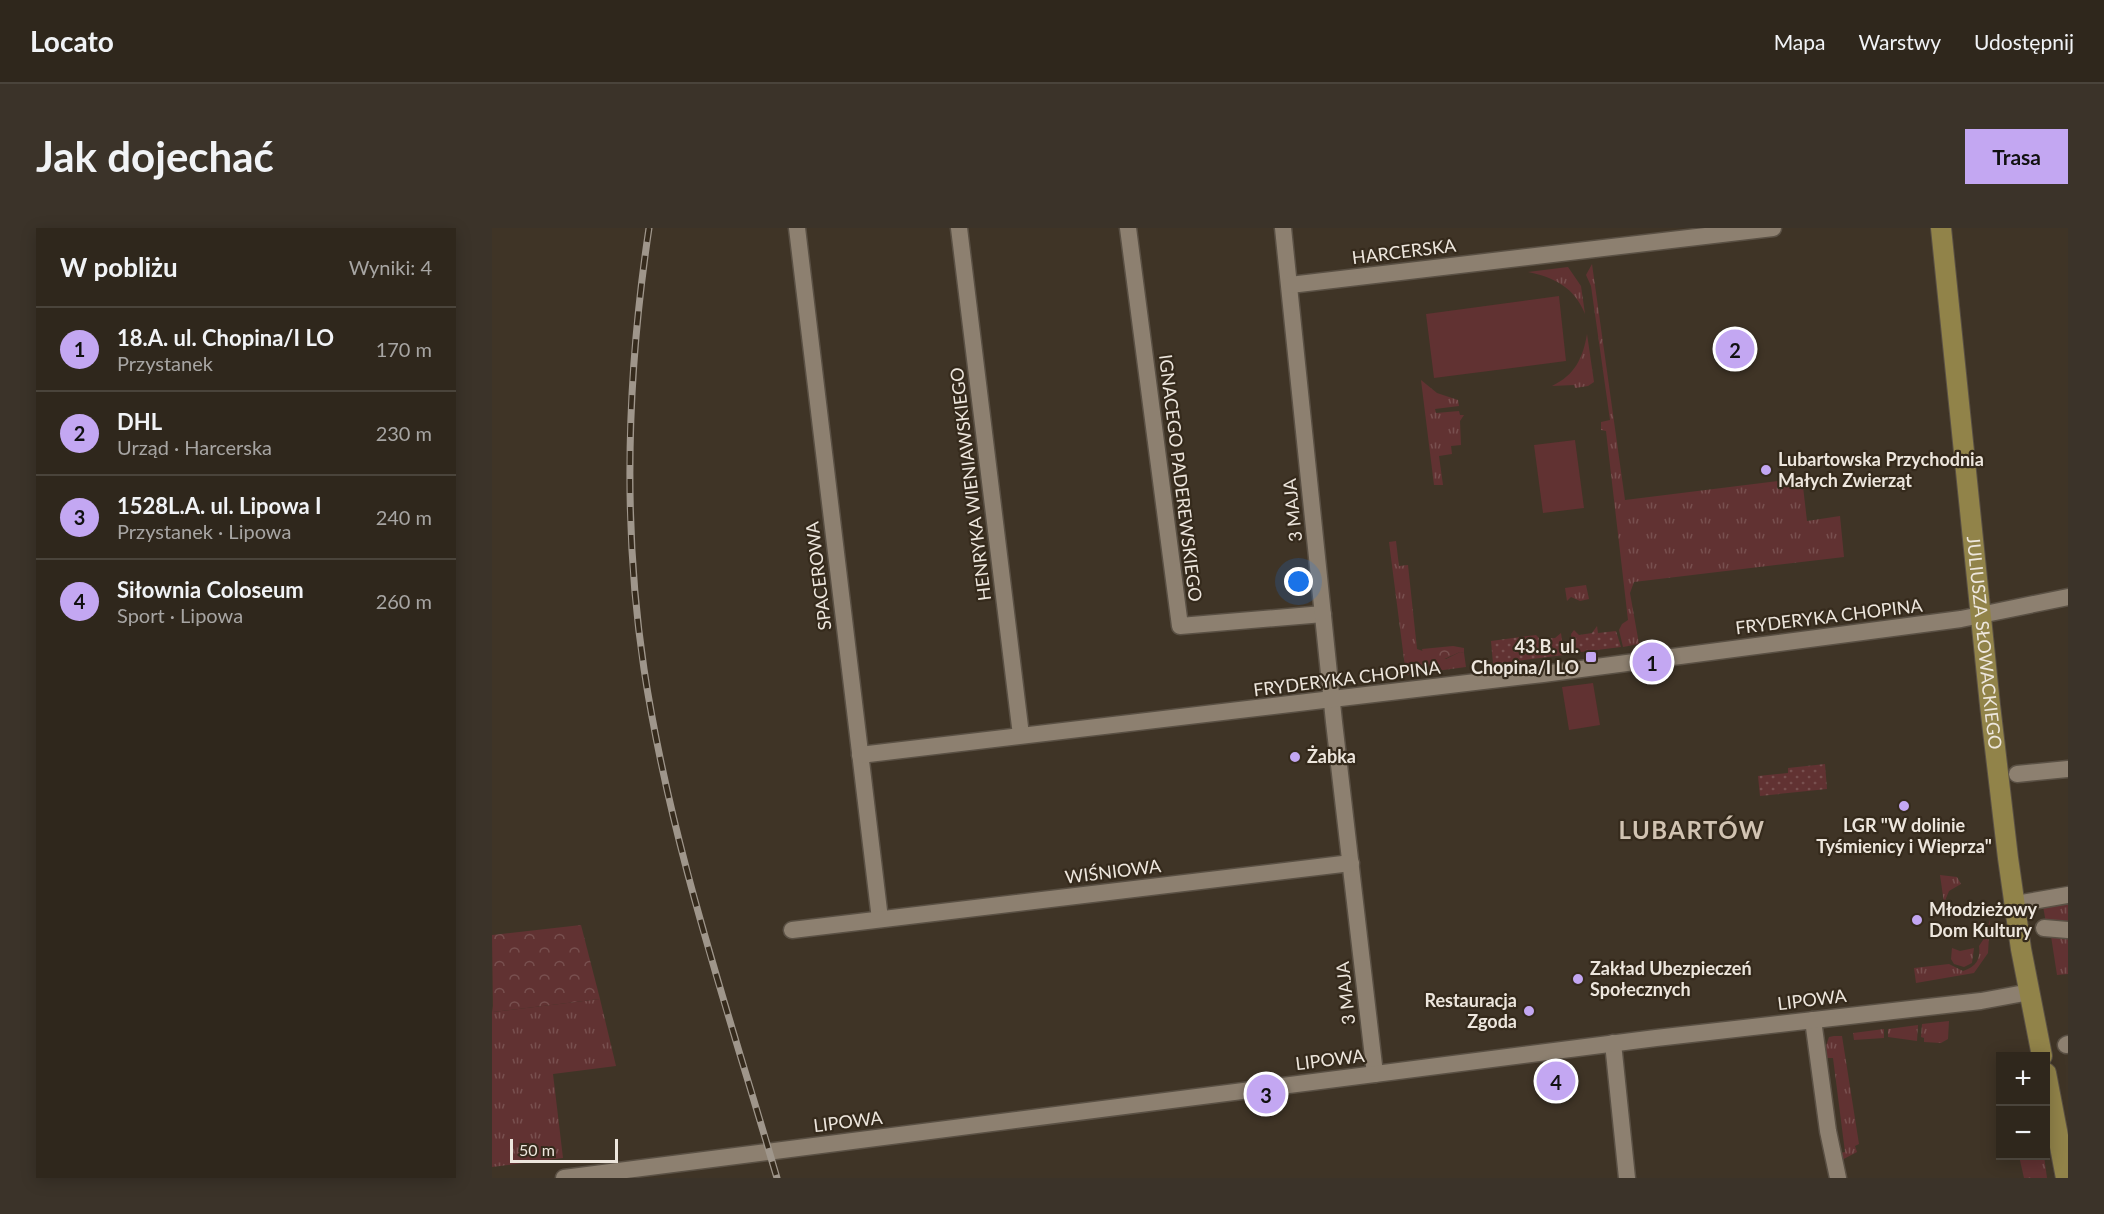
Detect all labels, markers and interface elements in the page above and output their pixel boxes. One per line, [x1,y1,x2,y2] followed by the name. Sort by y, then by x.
[30,24,114,58] text: Locato
[1774,29,1826,54] text: Mapa
[1859,29,1941,54] text: Warstwy
[1974,29,2074,54] text: Udostępnij
[1965,129,2068,184] button: Trasa
[36,131,274,181] text: Jak dojechać
[1351,234,1458,268] street label: HARCERSKA
[60,251,178,283] text: W pobliżu
[349,255,432,279] text: Wyniki: 4
[117,324,334,351] text: 18.A. ul. Chopina/I LO
[1716,326,1754,372] pin: 2
[74,337,85,361] text: 1
[376,337,432,361] text: 170 m
[117,351,213,375] text: Przystanek
[1155,353,1207,603] street label: IGNACEGO PADEREWSKIEGO
[945,366,995,602] street label: HENRYKA WIENIAWSKIEGO
[117,408,162,435] text: DHL
[74,421,85,445] text: 2
[376,421,432,445] text: 230 m
[117,435,272,459] text: Urząd · Harcerska
[1778,448,1984,491] place label: Lubartowska Przychodnia Małych Zwierząt
[1759,463,1773,477] marker: Lubartowska Przychodnia Małych Zwierząt
[1278,477,1306,543] street label: 3 MAJA
[117,492,322,519] text: 1528L.A. ul. Lipowa I
[74,505,85,529] text: 3
[376,505,432,529] text: 240 m
[117,519,291,543] text: Przystanek · Lipowa
[800,520,836,632] street label: SPACEROWA
[1963,535,2007,751] street label: JULIUSZA SŁOWACKIEGO
[1284,567,1313,596] your location
[117,576,304,603] text: Siłownia Coloseum
[74,589,85,613] text: 4
[376,589,432,613] text: 260 m
[1734,594,1924,638] street label: FRYDERYKA CHOPINA
[117,603,243,627] text: Sport · Lipowa
[1471,635,1579,678] place label: 43.B. ul. Chopina/I LO
[1632,640,1672,684] pin: 1
[1584,650,1598,664] marker: 43.B. ul. Chopina/I LO
[1252,656,1442,700] street label: FRYDERYKA CHOPINA
[1307,745,1356,767] place label: Żabka
[1288,750,1302,764] marker: Żabka
[1897,799,1911,813] marker: LGR "W dolinie Tyśmienicy i Wieprza"
[1816,814,1992,857] place label: LGR "W dolinie Tyśmienicy i Wieprza"
[1618,815,1766,844] district label: LUBARTÓW
[1064,854,1163,888] street label: WIŚNIOWA
[1929,898,2038,941] place label: Młodzieżowy Dom Kultury
[1910,913,1924,927] marker: Młodzieżowy Dom Kultury
[1590,957,1752,1000] place label: Zakład Ubezpieczeń Społecznych
[1331,960,1359,1026] street label: 3 MAJA
[1571,972,1585,986] marker: Zakład Ubezpieczeń Społecznych
[1776,984,1848,1014] street label: LIPOWA
[1424,989,1517,1032] place label: Restauracja Zgoda
[1522,1004,1536,1018] marker: Restauracja Zgoda
[1294,1044,1366,1074] street label: LIPOWA
[1996,1052,2050,1160] map controls
[1996,1052,2050,1106] button: +
[1536,1058,1576,1104] pin: 4
[1246,1072,1286,1116] pin: 3
[812,1106,884,1136] street label: LIPOWA
[1996,1106,2050,1160] button: −
[510,1136,618,1164] scale bar
[519,1140,555,1159] text: 50 m

